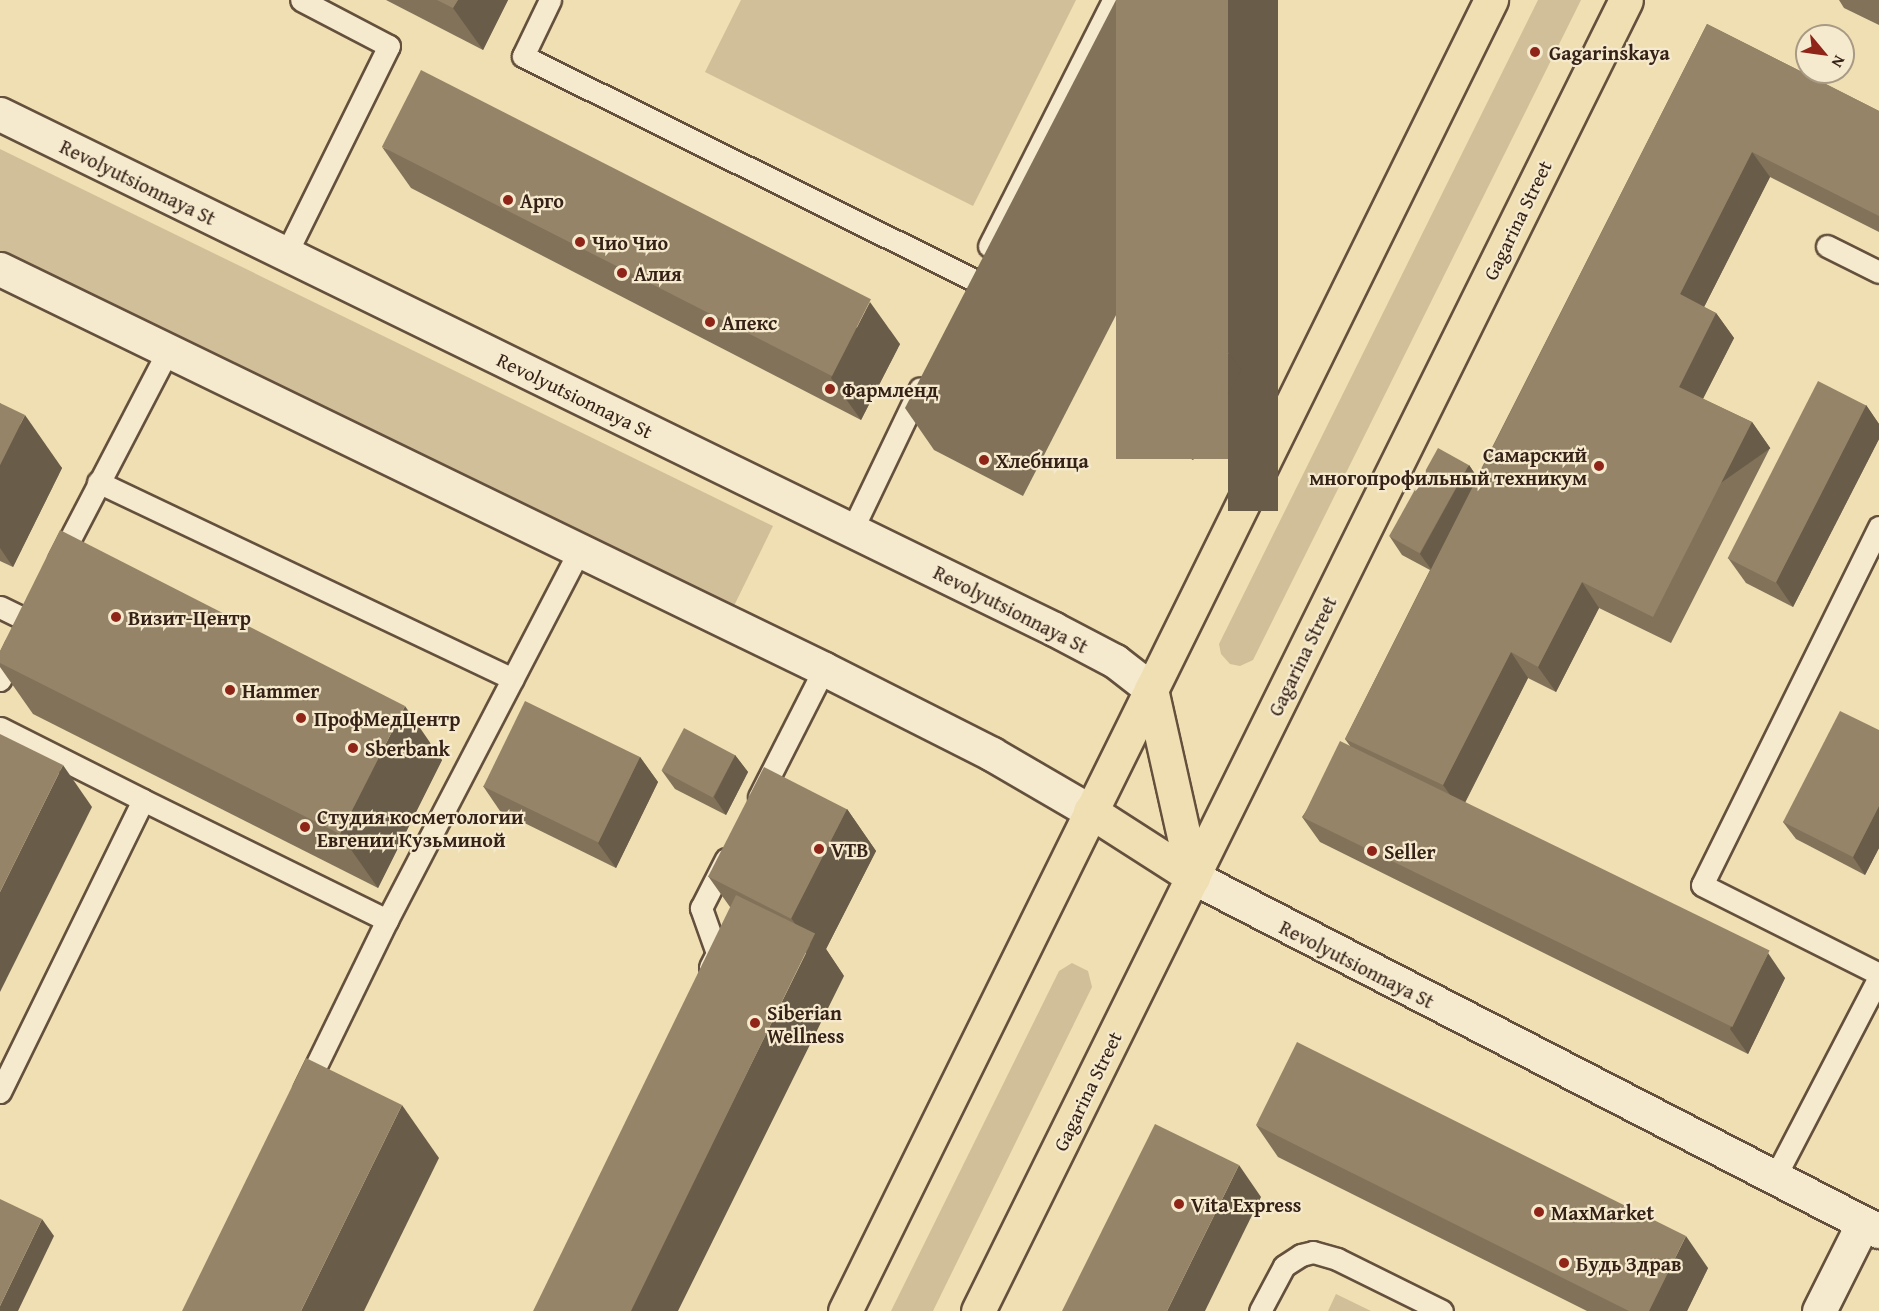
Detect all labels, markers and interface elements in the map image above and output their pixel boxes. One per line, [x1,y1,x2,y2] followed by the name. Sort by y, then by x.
[1795,24,1855,84] north arrow
[1549,40,1670,64] place label: Gagarinskaya
[1526,43,1544,61] marker: Gagarinskaya
[1826,51,1852,72] text: N
[56,134,220,230] street label: Revolyutsionnaya St
[1478,156,1556,284] street label: Gagarina Street
[520,188,564,212] place label: Арго
[501,193,515,207] marker: Арго
[592,230,668,254] place label: Чио Чио
[573,235,587,249] marker: Чио Чио
[634,261,682,285] place label: Алия
[615,266,629,280] marker: Алия
[722,310,777,334] place label: Апекс
[703,315,717,329] marker: Апекс
[493,347,657,443] street label: Revolyutsionnaya St
[842,377,938,401] place label: Фармленд
[823,382,837,396] marker: Фармленд
[1309,442,1587,489] place label: Самарский многопрофильный техникум
[996,448,1089,472] place label: Хлебница
[977,453,991,467] marker: Хлебница
[1592,459,1606,473] marker: Самарский многопрофильный техникум
[930,560,1092,658] street label: Revolyutsionnaya St
[1263,592,1341,720] street label: Gagarina Street
[128,605,251,629] place label: Визит-Центр
[109,610,123,624] marker: Визит-Центр
[242,678,319,702] place label: Hammer
[223,683,237,697] marker: Hammer
[314,706,460,730] place label: ПрофМедЦентр
[292,709,310,727] marker: ПрофМедЦентр
[365,736,450,760] place label: Sberbank
[346,741,360,755] marker: Sberbank
[317,804,523,851] place label: Студия косметологии Евгении Кузьминой
[298,820,312,834] marker: Студия косметологии Евгении Кузьминой
[831,837,869,861] place label: VTB
[1384,839,1436,863] place label: Seller
[812,842,826,856] marker: VTB
[1365,844,1379,858] marker: Seller
[1276,915,1438,1013] street label: Revolyutsionnaya St
[767,1000,844,1047] place label: Siberian Wellness
[748,1016,762,1030] marker: Siberian Wellness
[1048,1027,1126,1155] street label: Gagarina Street
[1191,1192,1301,1216] place label: Vita Express
[1172,1197,1186,1211] marker: Vita Express
[1551,1200,1654,1224] place label: MaxMarket
[1532,1205,1546,1219] marker: MaxMarket
[1576,1251,1681,1275] place label: Будь Здрав
[1557,1256,1571,1270] marker: Будь Здрав

